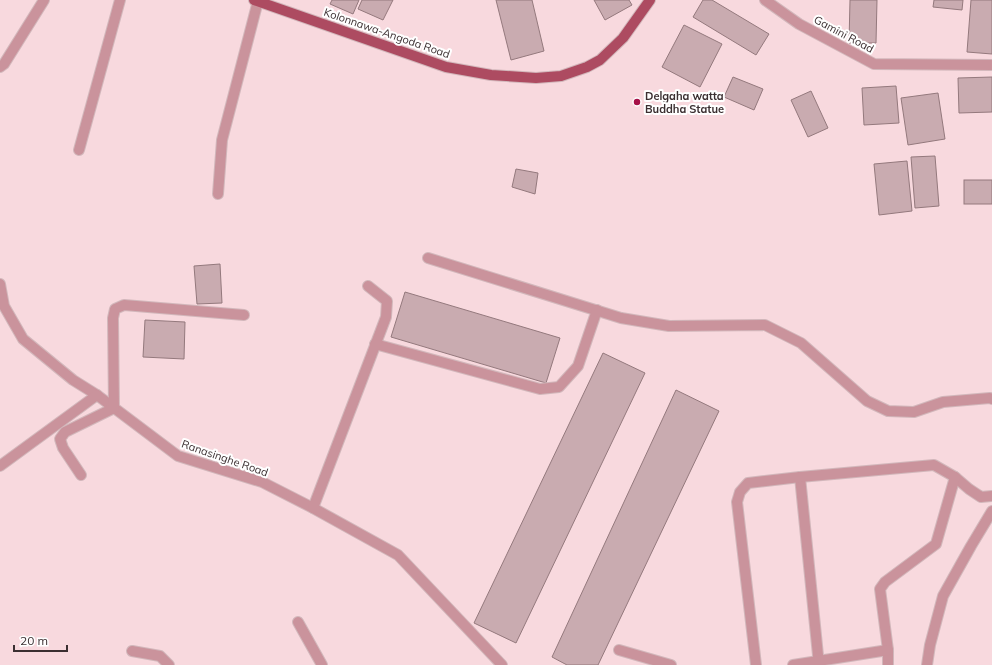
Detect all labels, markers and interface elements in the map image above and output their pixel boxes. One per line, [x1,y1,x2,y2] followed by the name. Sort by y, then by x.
[322,5,452,61] street label: Kolonnawa-Angoda Road
[812,12,876,56] street label: Gamini Road
[645,89,724,116] place label: Delgaha watta Buddha Statue
[632,97,642,107] marker: Delgaha watta Buddha Statue
[180,437,270,479] street label: Ranasinghe Road
[14,627,67,653] scale bar
[20,633,48,648] text: 20 m

